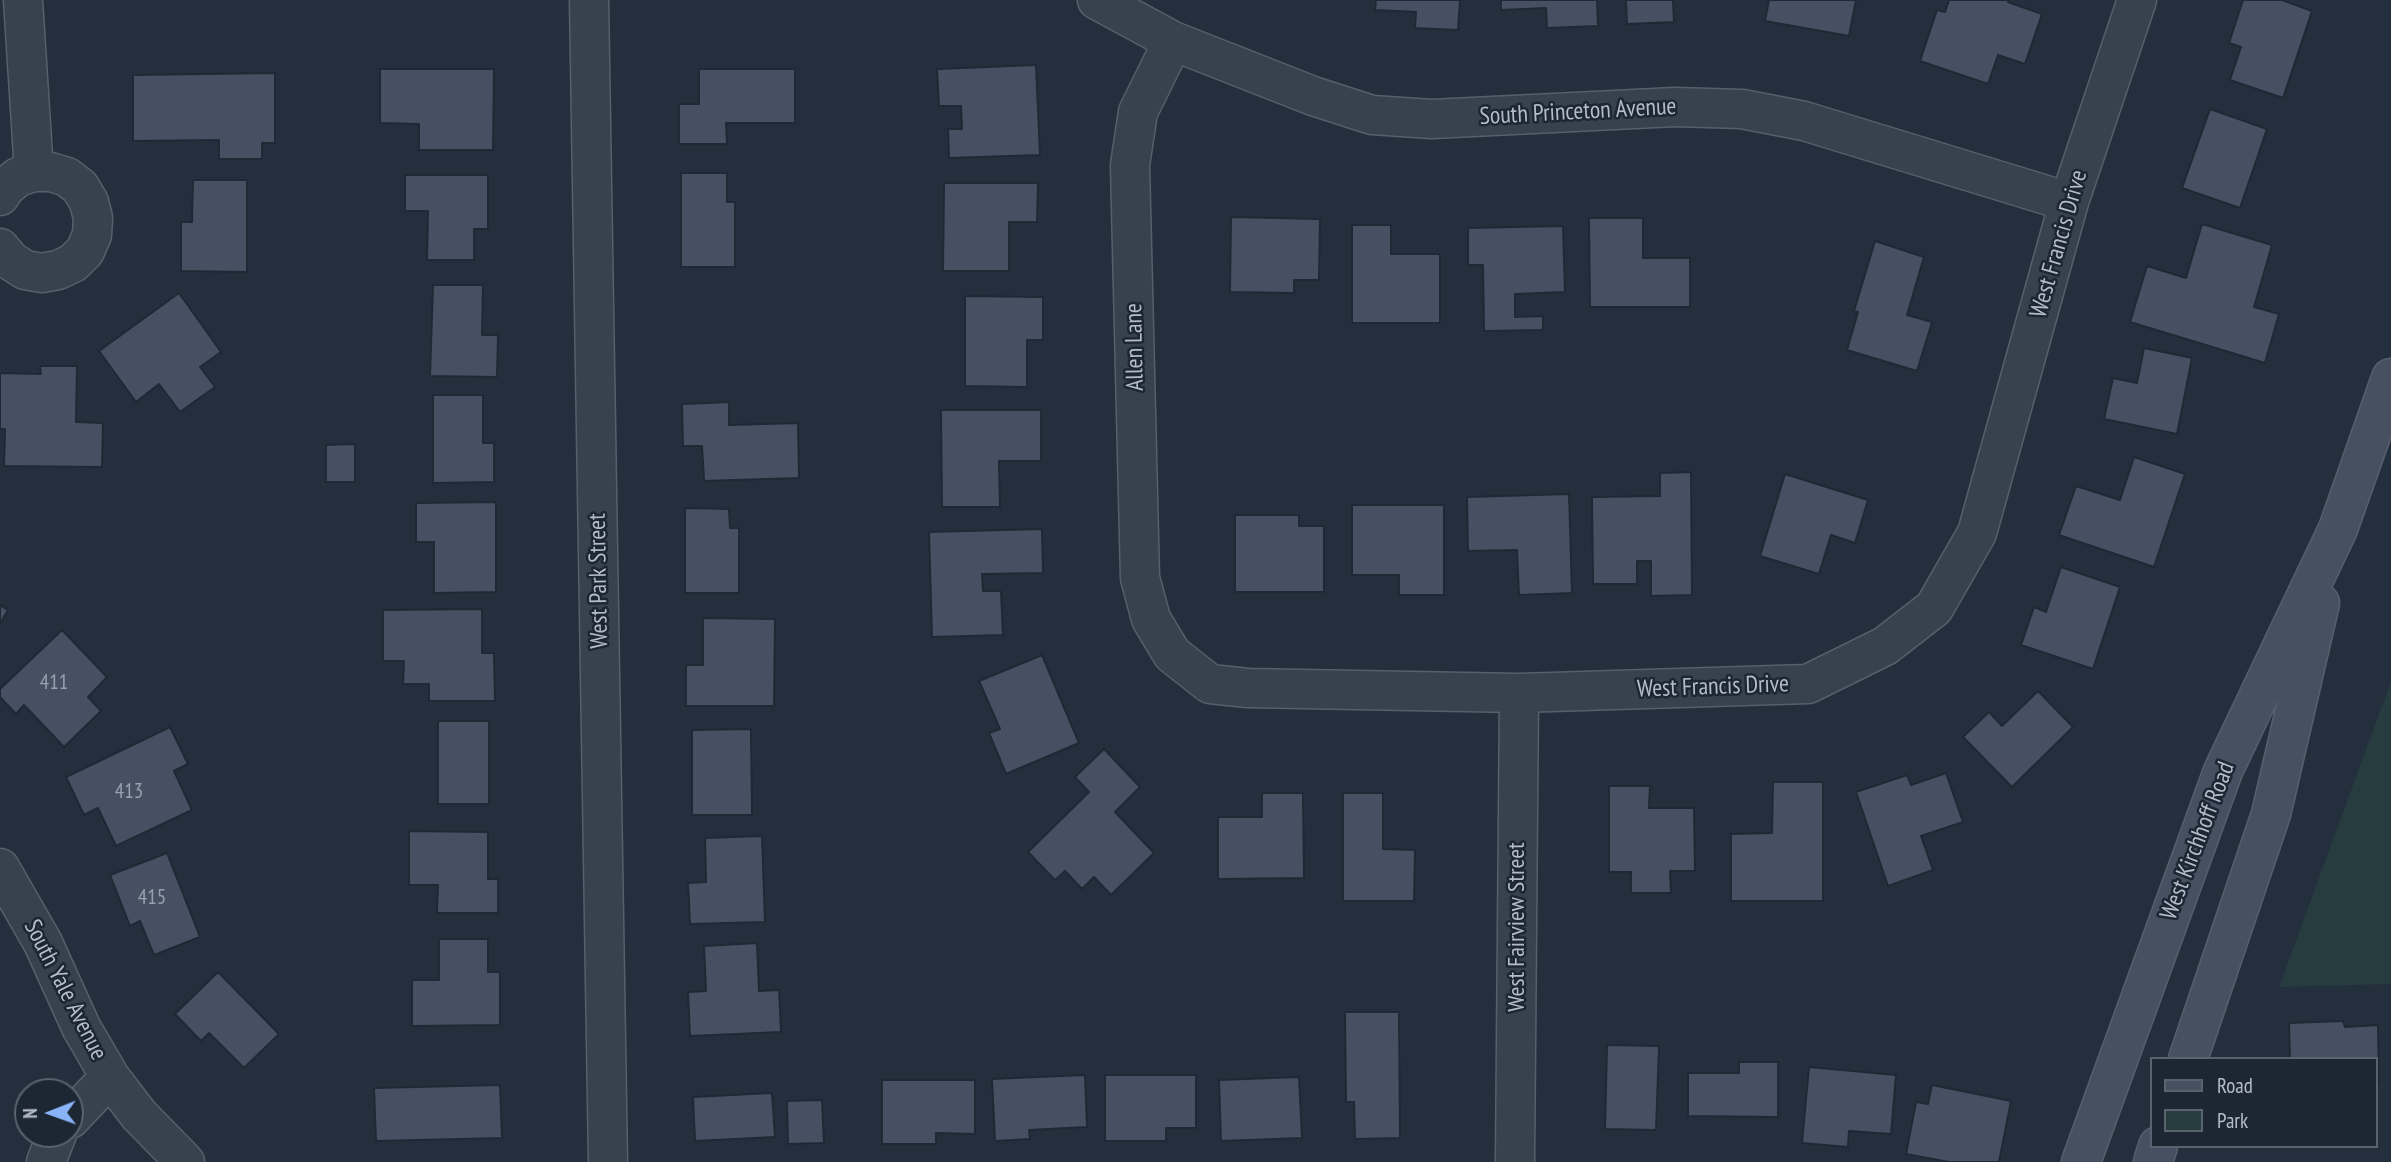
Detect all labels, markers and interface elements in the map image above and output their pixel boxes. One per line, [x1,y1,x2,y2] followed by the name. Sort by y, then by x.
[1479,92,1677,132] street label: South Princeton Avenue
[2024,167,2094,321] street label: West Francis Drive
[1120,303,1150,391] street label: Allen Lane
[583,513,615,649] street label: West Park Street
[40,670,68,696] house number: 411
[1636,670,1790,704] street label: West Francis Drive
[2155,758,2241,924] street label: West Kirchhoff Road
[115,779,143,805] house number: 413
[1503,842,1531,1012] street label: West Fairview Street
[138,885,166,911] house number: 415
[17,915,113,1065] street label: South Yale Avenue
[2150,1057,2377,1148] legend
[2217,1072,2253,1099] text: Road
[14,1078,84,1148] north arrow
[2217,1107,2248,1134] text: Park
[18,1108,42,1119] text: N

